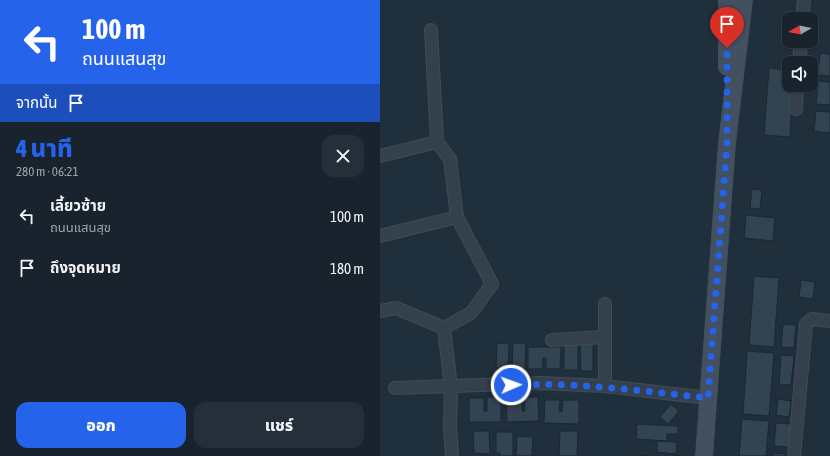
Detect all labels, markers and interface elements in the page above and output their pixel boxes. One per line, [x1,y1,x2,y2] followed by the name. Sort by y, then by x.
[710,7.0,744,48] pin
[782,12,818,48] north arrow
[782,12,818,92] map controls
[82,13,145,45] text: 100 m
[716,13,738,35] icon: arrive
[16,16,68,68] icon: left
[82,48,166,69] text: ถนนแสนสุข
[782,56,818,92] button: sound
[65,92,87,114] icon: arrive
[16,94,57,111] text: จากนั้น
[16,135,73,162] text: 4 นาที
[322,135,364,177] button: close
[16,164,79,179] text: 280 m · 06:21
[50,197,106,214] text: เลี้ยวซ้าย
[16,205,38,227] icon: left
[330,208,364,225] text: 100 m
[50,220,111,235] text: ถนนแสนสุข
[16,257,38,279] icon: arrive
[50,259,121,276] text: ถึงจุดหมาย
[330,260,364,277] text: 180 m
[490,364,532,406] position arrow
[16,402,186,448] button: ออก
[194,402,364,448] button: แชร์

